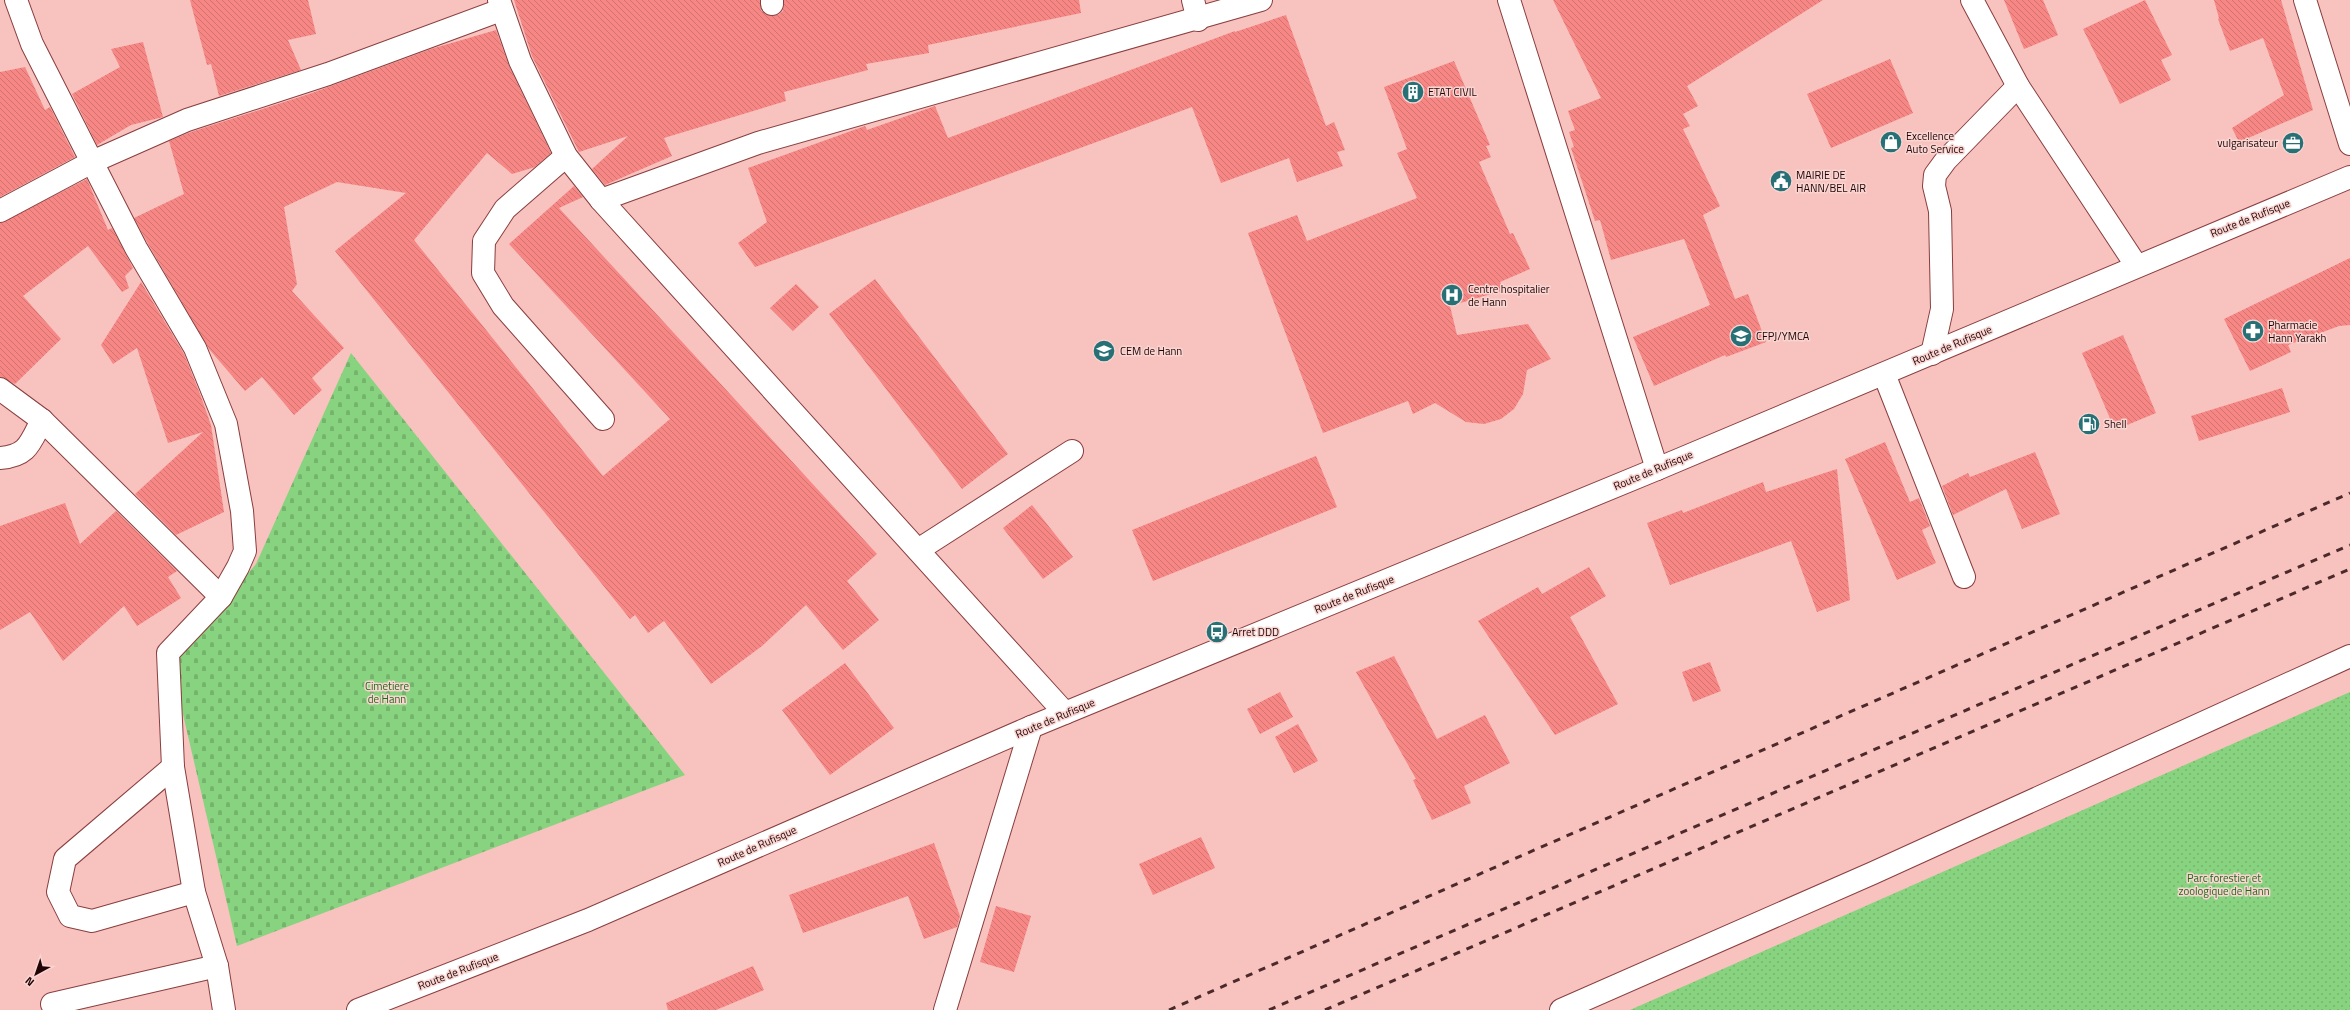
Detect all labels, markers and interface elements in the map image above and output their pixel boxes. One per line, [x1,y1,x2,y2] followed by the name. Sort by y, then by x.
[1400,79,1426,105] building icon: ETAT CIVIL
[1428,84,1477,100] place label: ETAT CIVIL
[1906,128,1964,157] place label: Excellence Auto Service
[1878,129,1904,155] shop icon: Excellence Auto Service
[2280,130,2306,156] office icon: vulgarisateur
[2217,135,2278,151] place label: vulgarisateur
[1796,167,1866,196] place label: MAIRIE DE HANN/BEL AIR
[1768,168,1794,194] public building icon: MAIRIE DE HANN/BEL AIR
[2208,195,2293,241] street label: Route de Rufisque
[1468,281,1550,310] place label: Centre hospitalier de Hann
[1439,282,1465,308] hospital icon: Centre hospitalier de Hann
[2268,317,2326,346] place label: Pharmacie Hann Yarakh
[2240,318,2266,344] pharmacy icon: Pharmacie Hann Yarakh
[1910,321,1995,369] street label: Route de Rufisque
[1728,323,1754,349] school or university icon: CFPJ/YMCA
[1756,328,1810,344] place label: CFPJ/YMCA
[1091,338,1117,364] school or university icon: CEM de Hann
[1120,343,1182,359] place label: CEM de Hann
[2076,411,2102,437] fuel station icon: Shell
[2104,416,2127,432] place label: Shell
[1611,446,1696,494] street label: Route de Rufisque
[1312,571,1397,617] street label: Route de Rufisque
[1204,619,1230,645] bus stop icon: Arret DDD
[1232,624,1279,640] place label: Arret DDD
[365,678,410,707] park label: Cimetiere de Hann
[1013,694,1098,742] street label: Route de Rufisque
[715,821,799,871] street label: Route de Rufisque
[2178,870,2270,899] park label: Parc forestier et zoologique de Hann
[416,948,501,994] street label: Route de Rufisque
[16,954,56,994] north arrow
[22,973,38,990] text: N

